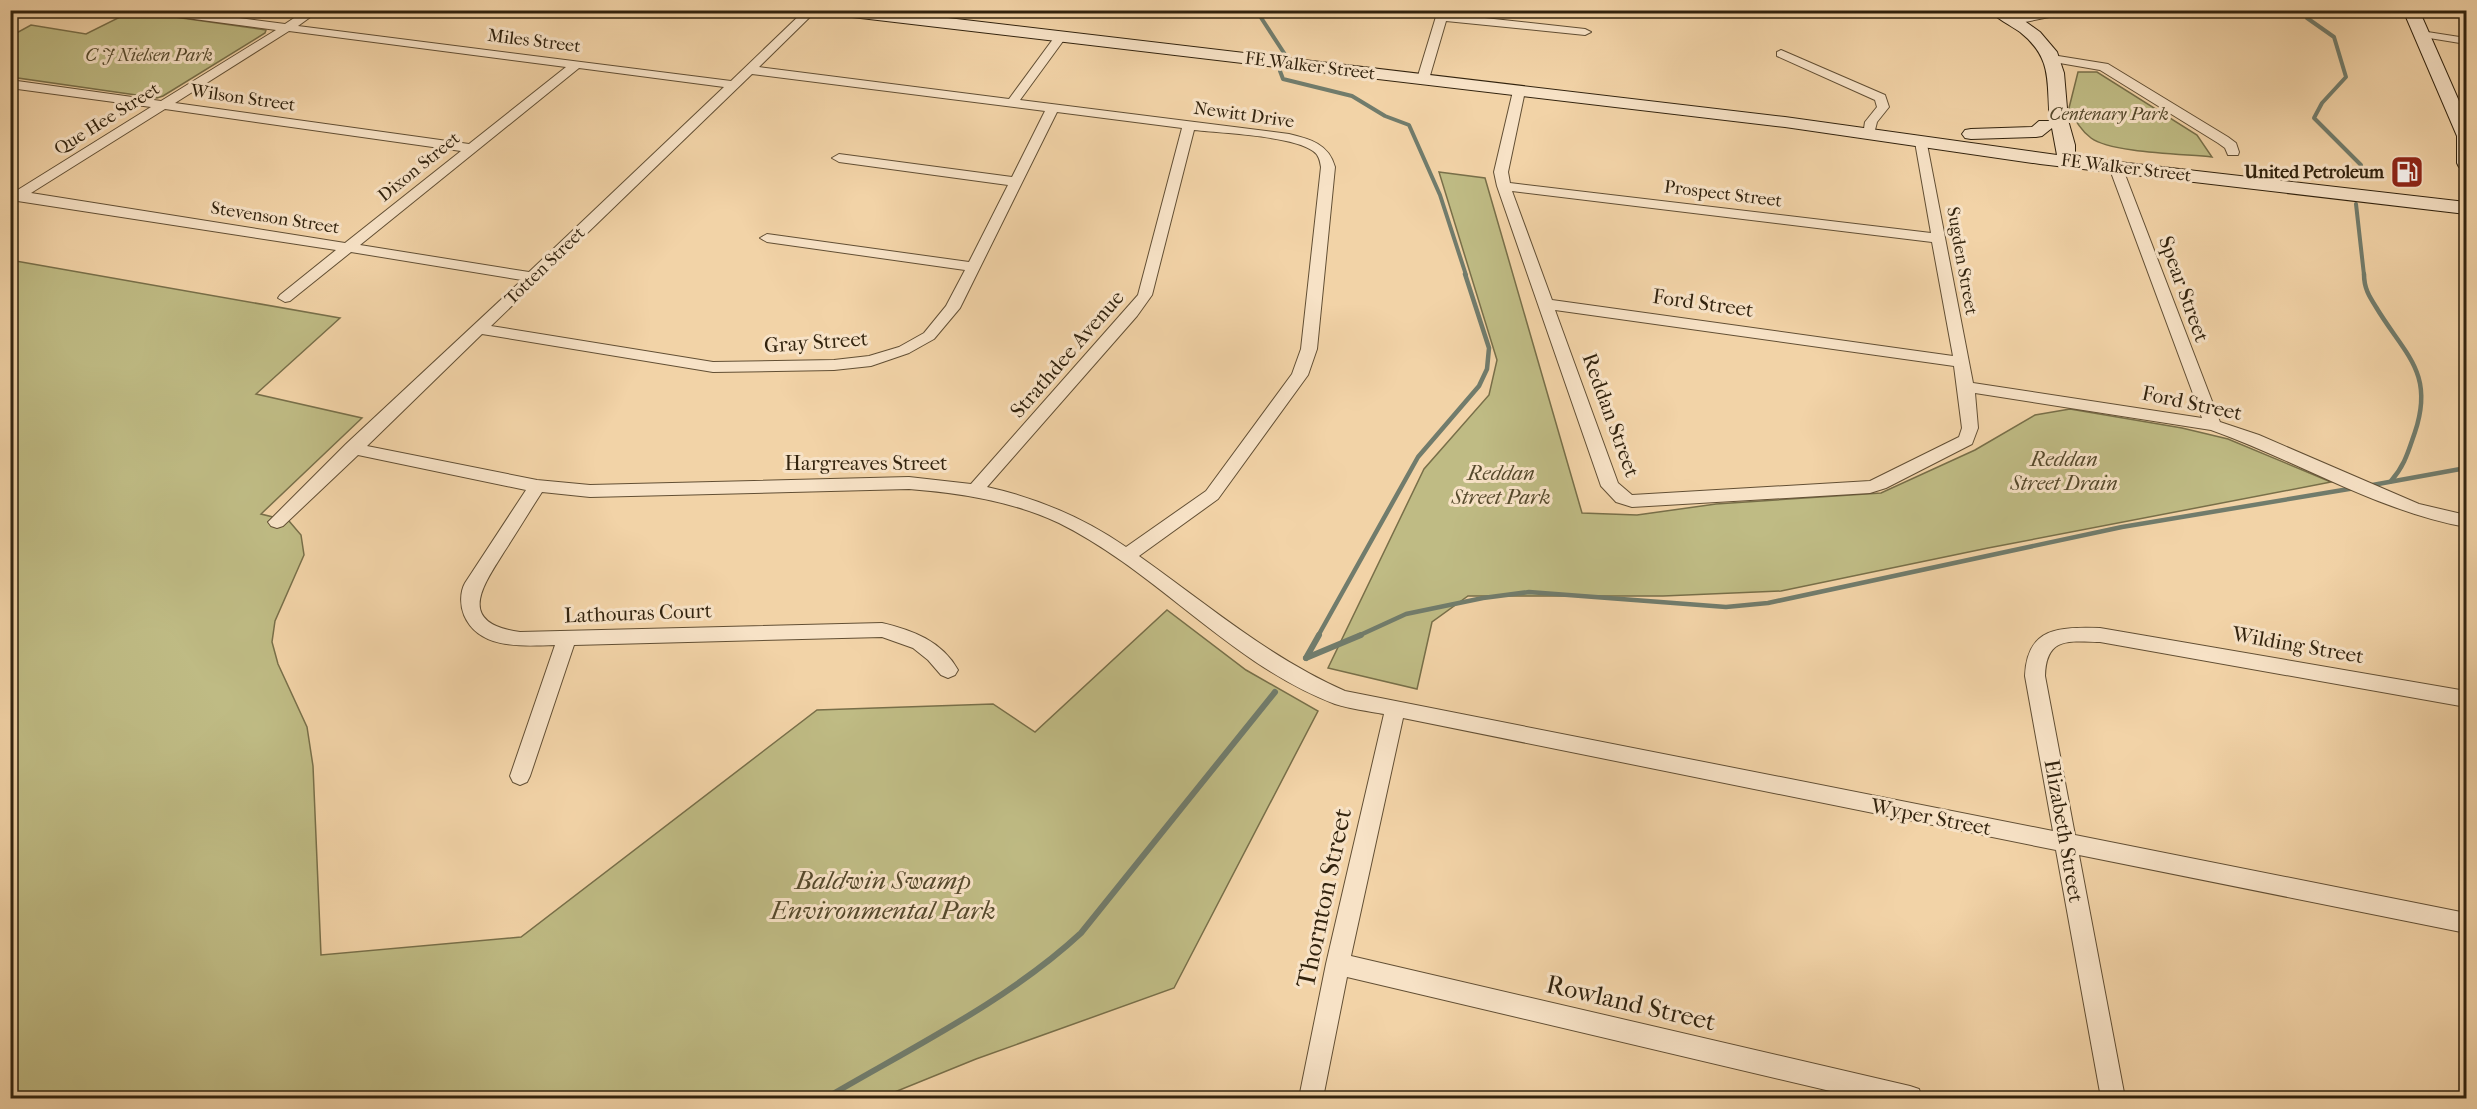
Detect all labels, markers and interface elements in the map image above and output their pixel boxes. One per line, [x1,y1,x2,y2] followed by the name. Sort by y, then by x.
[486,25,582,57] street label: Miles Street
[85,45,213,66] park label: C J Nielsen Park
[1244,48,1377,84] street label: FE Walker Street
[51,78,164,160] street label: Que Hee Street
[188,80,297,116] street label: Wilson Street
[1192,98,1296,132] street label: Newitt Drive
[2049,104,2169,125] park label: Centenary Park
[374,127,464,206] street label: Dixon Street
[2060,150,2193,186] street label: FE Walker Street
[2389,154,2425,190] fuel station icon: United Petroleum
[2243,162,2385,183] place label: United Petroleum
[1663,176,1784,212] street label: Prospect Street
[209,197,341,239] street label: Stevenson Street
[1942,205,1982,317] street label: Sugden Street
[501,222,590,309] street label: Totten Street
[2154,233,2214,346] street label: Spear Street
[1651,284,1756,322] street label: Ford Street
[1005,285,1129,423] street label: Strathdee Avenue
[763,326,869,358] street label: Gray Street
[1577,350,1645,481] street label: Reddan Street
[2140,381,2245,425] street label: Ford Street
[2009,447,2118,495] park label: Reddan Street Drain
[784,451,948,475] street label: Hargreaves Street
[1451,461,1550,509] park label: Reddan Street Park
[564,598,713,628] street label: Lathouras Court
[2229,621,2366,668] street label: Wilding Street
[2040,758,2088,905] street label: Elizabeth Street
[1868,793,1994,841] street label: Wyper Street
[1290,805,1358,991] street label: Thornton Street
[768,865,996,926] park label: Baldwin Swamp Environmental Park
[1543,968,1719,1038] street label: Rowland Street

